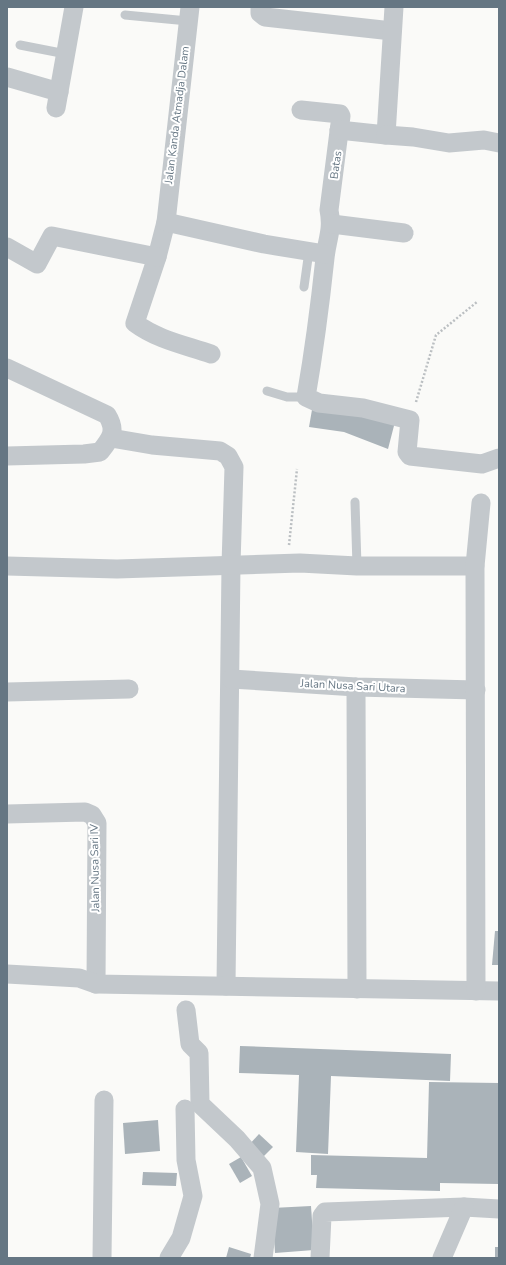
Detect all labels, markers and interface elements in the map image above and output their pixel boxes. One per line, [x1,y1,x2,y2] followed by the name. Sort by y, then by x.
[161,45,193,186] street label: Jalan Kanda Atmadja Dalam
[327,150,345,180] street label: Batas
[299,676,406,696] street label: Jalan Nusa Sari Utara
[87,823,103,913] street label: Jalan Nusa Sari IV

